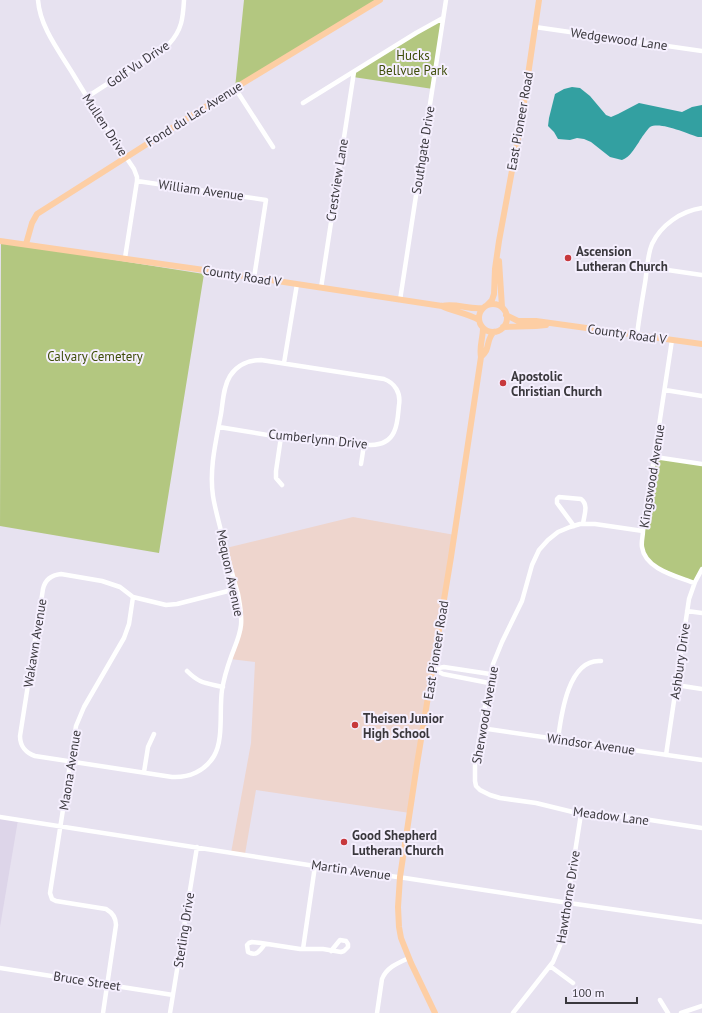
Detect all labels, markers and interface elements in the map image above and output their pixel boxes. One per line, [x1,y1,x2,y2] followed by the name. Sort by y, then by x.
[569,24,669,54] street label: Wedgewood Lane
[103,37,173,91] street label: Golf Vu Drive
[378,47,448,79] park label: Hucks Bellvue Park
[503,70,537,172] street label: East Pioneer Road
[142,77,246,151] street label: Fond du Lac Avenue
[78,91,132,159] street label: Mullen Drive
[408,105,438,195] street label: Southgate Drive
[322,137,352,223] street label: Crestview Lane
[157,176,245,204] street label: William Avenue
[576,243,668,275] place label: Ascension Lutheran Church
[563,253,573,263] marker: Ascension Lutheran Church
[201,261,283,291] street label: County Road V
[586,320,668,348] street label: County Road V
[47,348,143,365] park label: Calvary Cemetery
[511,368,602,400] place label: Apostolic Christian Church
[498,378,508,388] marker: Apostolic Christian Church
[635,423,669,529] street label: Kingswood Avenue
[268,425,368,453] street label: Cumberlynn Drive
[212,528,248,618] street label: Mequon Avenue
[20,597,50,689] street label: Wakawn Avenue
[420,599,452,701] street label: East Pioneer Road
[666,622,694,700] street label: Ashbury Drive
[468,665,502,765] street label: Sherwood Avenue
[363,710,444,742] place label: Theisen Junior High School
[350,720,360,730] marker: Theisen Junior High School
[55,729,85,811] street label: Maona Avenue
[546,729,636,759] street label: Windsor Avenue
[572,803,650,829] street label: Meadow Lane
[352,827,444,859] place label: Good Shepherd Lutheran Church
[339,837,349,847] marker: Good Shepherd Lutheran Church
[552,849,584,945] street label: Hawthorne Drive
[310,856,392,884] street label: Martin Avenue
[170,891,198,969] street label: Sterling Drive
[52,967,122,995] street label: Bruce Street
[566,979,637,1005] scale bar
[572,985,605,1000] text: 100 m

